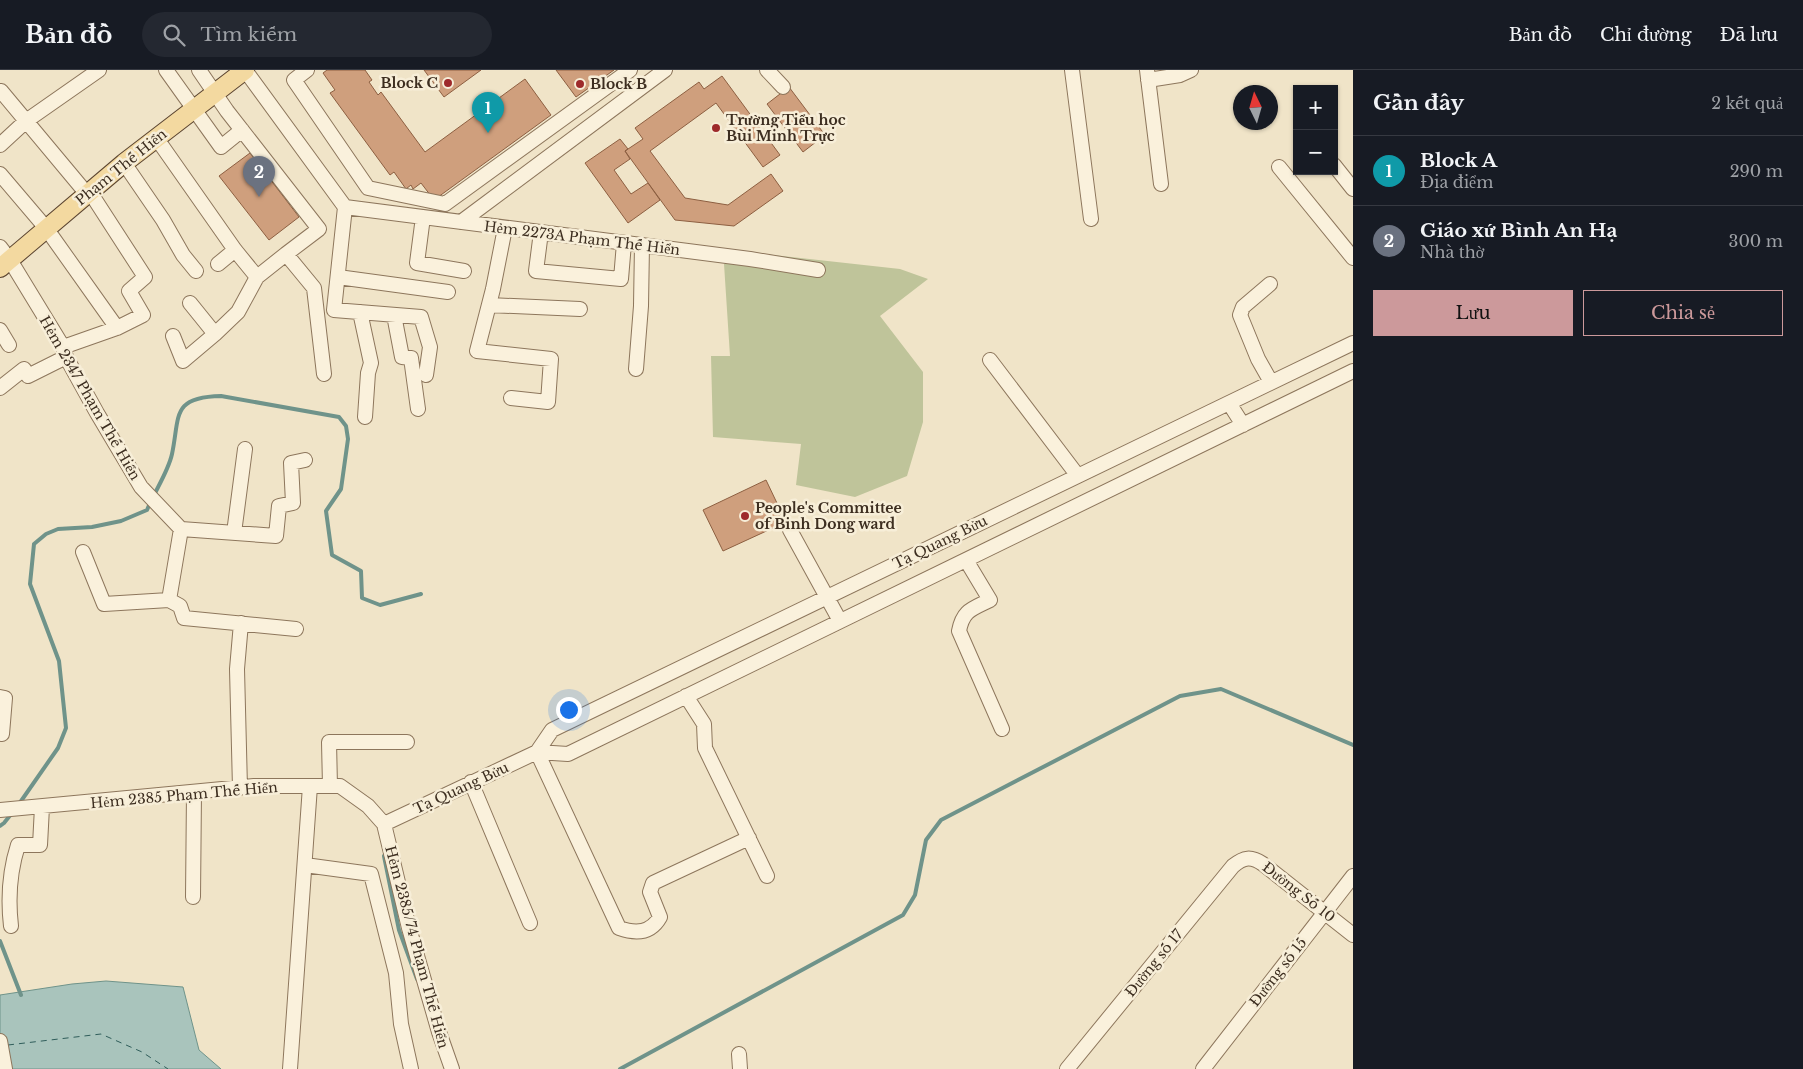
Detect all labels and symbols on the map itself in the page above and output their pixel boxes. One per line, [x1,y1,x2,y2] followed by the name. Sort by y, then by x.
[380,74,438,92] place label: Block C
[590,75,647,93] place label: Block B
[442,77,454,89] marker: Block C
[574,78,586,90] marker: Block B
[1233,85,1278,130] north arrow
[472,92,504,133] pin: 1
[726,111,846,145] place label: Trường Tiểu học Bùi Minh Trực
[710,122,722,134] marker: Trường Tiểu học Bùi Minh Trực
[72,125,170,209] street label: Phạm Thế Hiển
[243,156,275,197] pin: 2
[483,217,681,259] street label: Hẻm 2273A Phạm Thế Hiển
[36,313,145,484] street label: Hẻm 2347 Phạm Thế Hiển
[755,499,902,533] place label: People's Committee of Binh Dong ward
[739,510,751,522] marker: People's Committee of Binh Dong ward
[890,511,991,573] street label: Tạ Quang Bửu
[556,697,582,723] your location
[411,758,512,818] street label: Tạ Quang Bửu
[90,778,279,812] street label: Hẻm 2385 Phạm Thế Hiển
[381,844,453,1051] street label: Hẻm 2385/74 Phạm Thế Hiển
[1259,858,1339,926] street label: Đường Số 10
[1121,925,1187,1001] street label: Đường số 17
[1245,934,1311,1010] street label: Đường số 15

